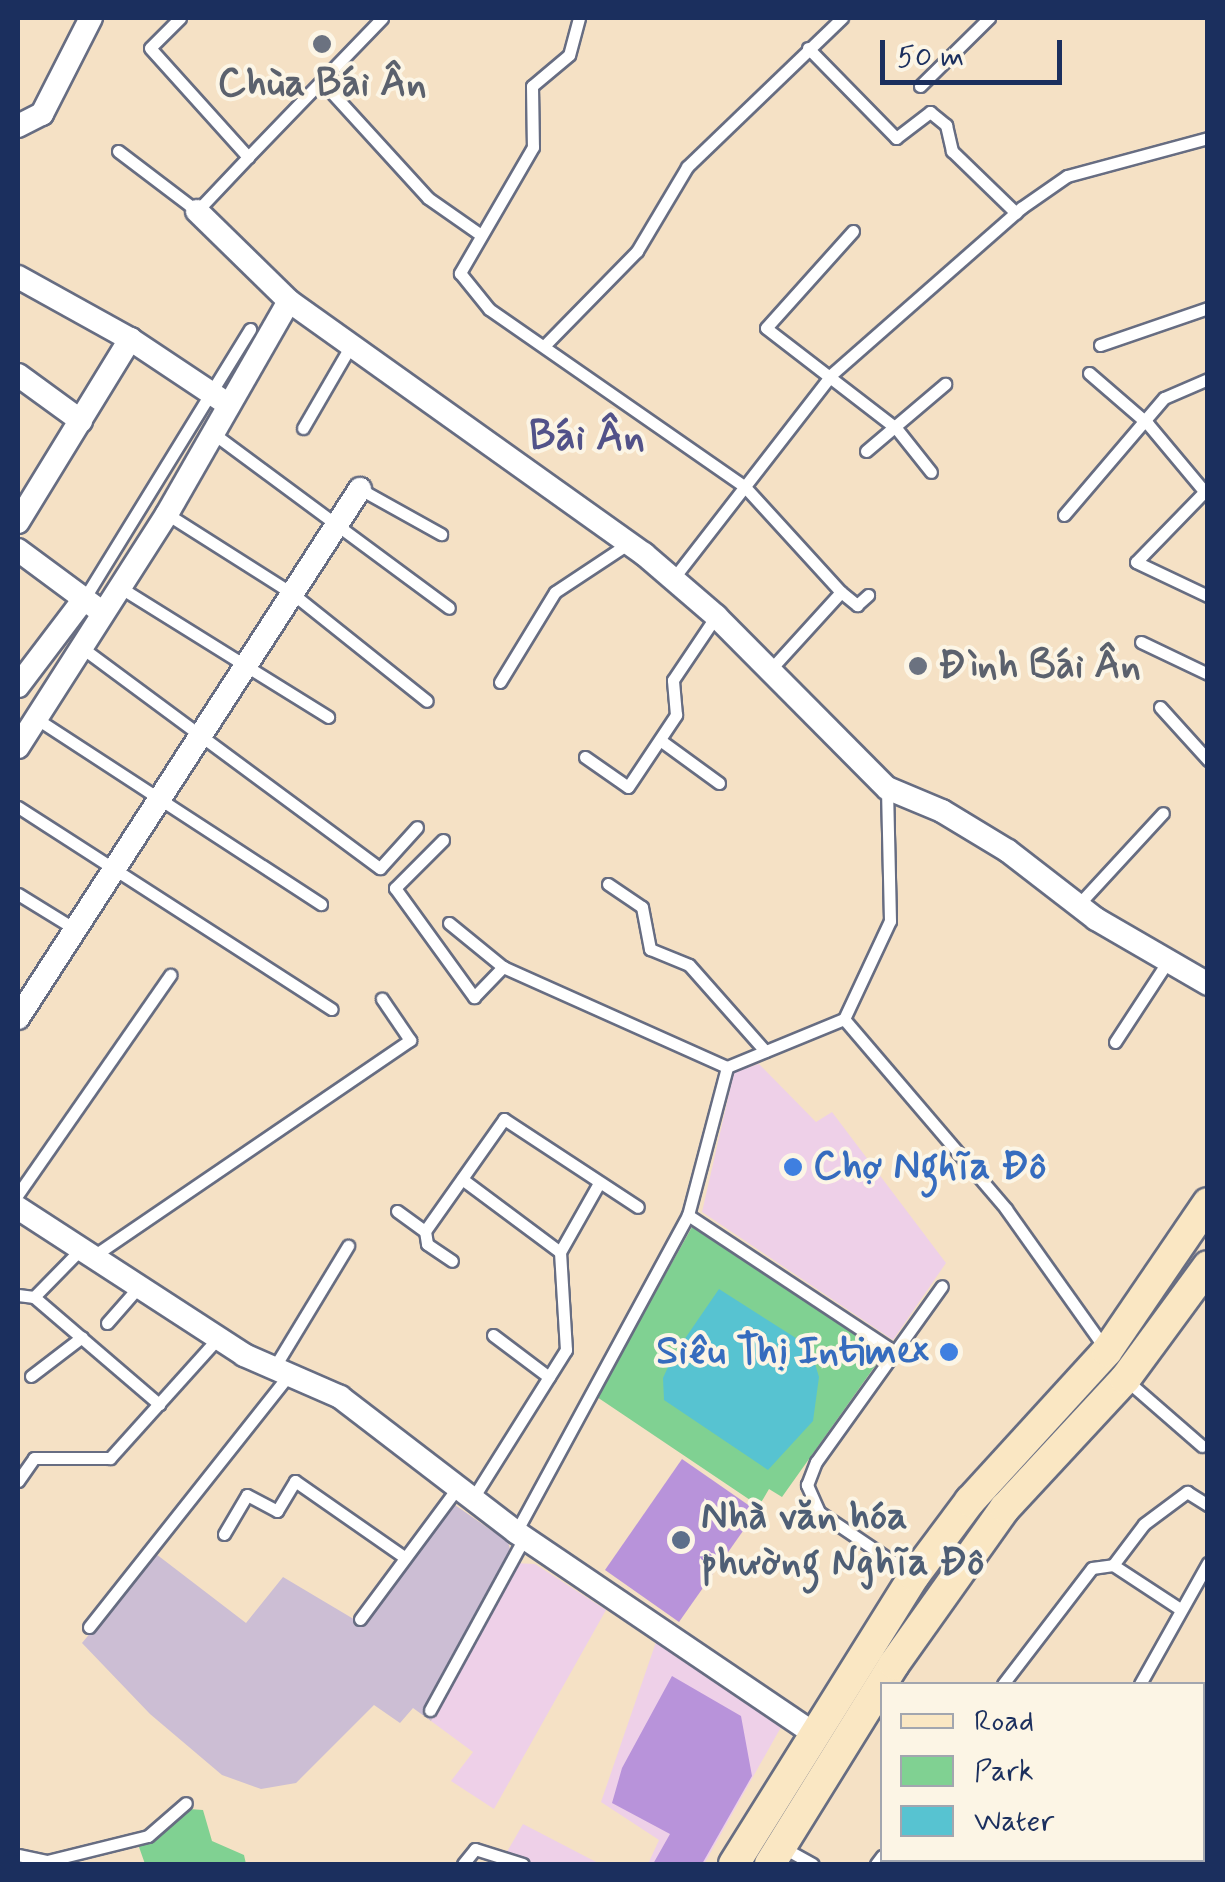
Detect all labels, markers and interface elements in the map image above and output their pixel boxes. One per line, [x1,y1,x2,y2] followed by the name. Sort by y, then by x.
[885,20,1068,82] scale bar
[311,33,333,55] marker: Chùa Bái Ân
[897,38,964,77] text: 50 m
[217,60,427,108] place label: Chùa Bái Ân
[529,413,645,463] district label: Bái Ân
[938,642,1140,690] place label: Đình Bái Ân
[907,655,929,677] marker: Đình Bái Ân
[813,1143,1046,1191] place label: Chợ Nghĩa Đô
[782,1156,804,1178] marker: Chợ Nghĩa Đô
[656,1328,929,1376] place label: Siêu Thị Intimex
[938,1341,960,1363] marker: Siêu Thị Intimex
[701,1493,984,1587] place label: Nhà văn hóa phường Nghĩa Đô
[670,1529,692,1551] marker: Nhà văn hóa phường Nghĩa Đô
[880,1682,1205,1862] legend
[974,1702,1034,1741] text: Road
[974,1752,1034,1791] text: Park
[974,1802,1054,1841] text: Water

